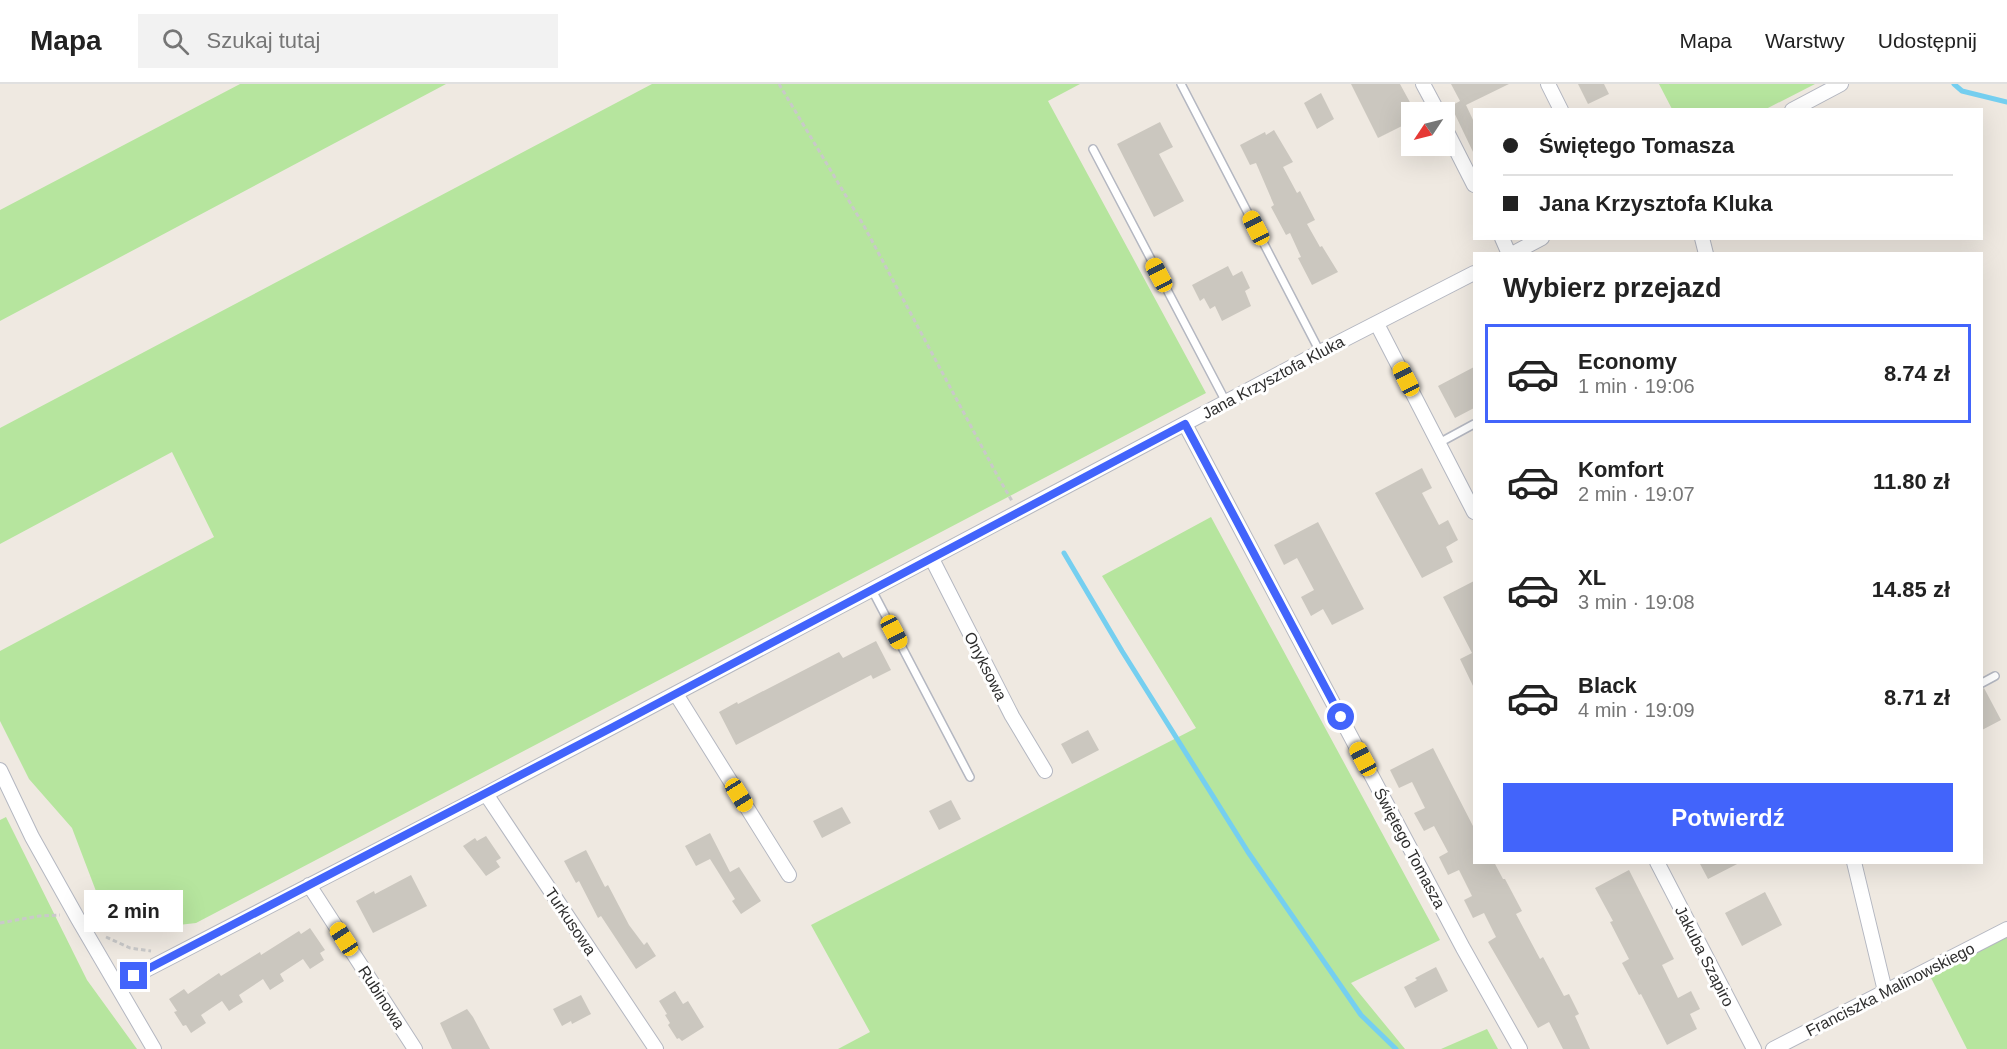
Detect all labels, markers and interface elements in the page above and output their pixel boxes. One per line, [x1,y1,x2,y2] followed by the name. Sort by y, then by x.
[138,14,558,68] search box
[30,25,102,56] text: Mapa
[159,25,192,58] icon: search
[207,28,320,53] text: Szukaj tutaj
[1680,29,1732,52] text: Mapa
[1765,29,1845,52] text: Warstwy
[1878,29,1977,52] text: Udostępnij
[1401,102,1455,156] north arrow
[1401,102,1455,156] map controls
[1539,133,1734,158] text: Świętego Tomasza
[1539,191,1773,216] text: Jana Krzysztofa Kluka
[1240,208,1272,248] car
[1143,255,1175,295] car
[1503,273,1722,303] text: Wybierz przejazd
[1199,333,1347,422] street label: Jana Krzysztofa Kluka
[1506,347,1560,401] icon: car
[1578,349,1677,374] text: Economy
[1390,359,1422,399] car
[1884,361,1950,386] text: 8.74 zł
[1578,375,1695,397] text: 1 min · 19:06
[1506,455,1560,509] icon: car
[1578,457,1664,482] text: Komfort
[1873,469,1950,494] text: 11.80 zł
[1578,483,1695,505] text: 2 min · 19:07
[1506,563,1560,617] icon: car
[1578,565,1606,590] text: XL
[1872,577,1950,602] text: 14.85 zł
[1578,591,1695,613] text: 3 min · 19:08
[878,612,910,652] car
[961,629,1010,703] street label: Onyksowa
[1506,671,1560,725] icon: car
[1578,673,1637,698] text: Black
[1884,685,1950,710] text: 8.71 zł
[1578,699,1695,721] text: 4 min · 19:09
[1327,703,1354,730] route start
[1347,739,1379,779] car
[722,775,756,815] car
[1503,783,1953,852] button: Potwierdź
[1371,785,1449,911] street label: Świętego Tomasza
[542,884,599,958] street label: Turkusowa
[84,889,184,931] callout: 2 min
[107,900,160,922] text: 2 min
[1672,903,1737,1009] street label: Jakuba Szapiro
[327,919,361,959] car
[1803,939,1977,1039] street label: Franciszka Malinowskiego
[120,962,147,989] route end
[355,963,408,1032] street label: Rubinowa

